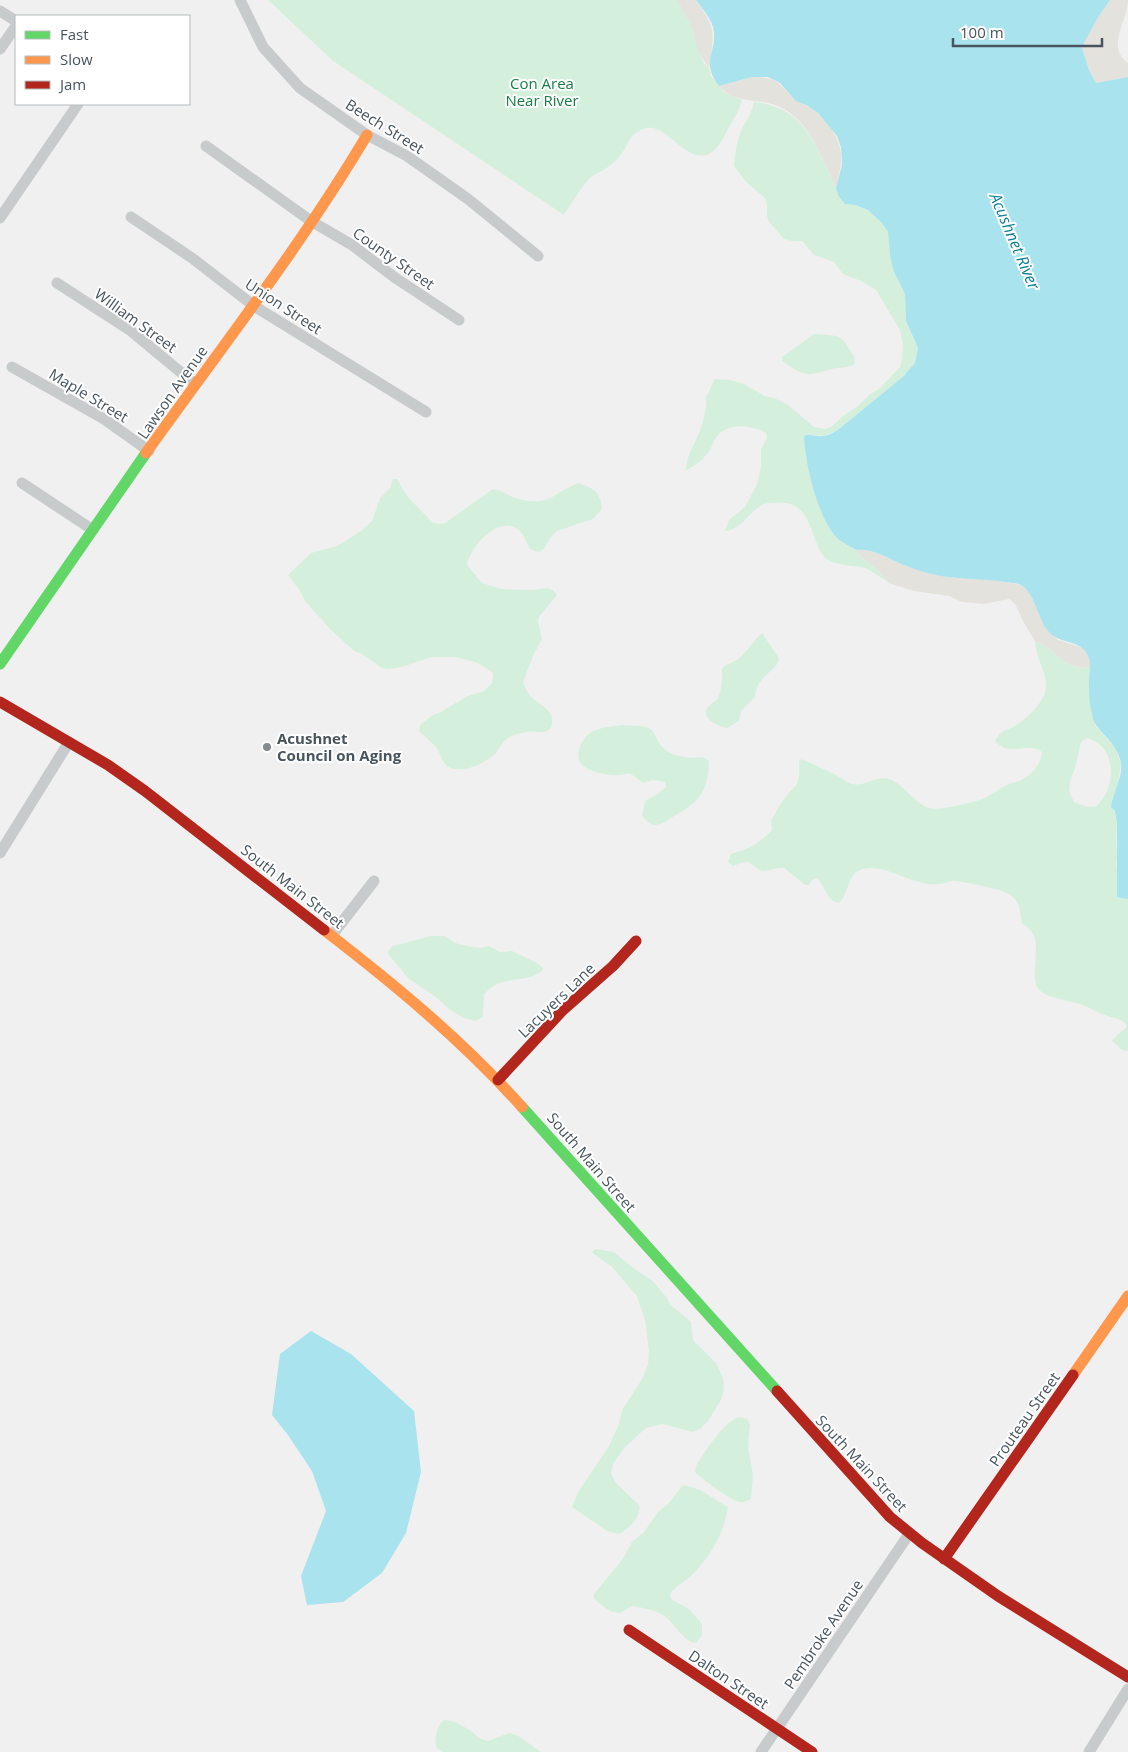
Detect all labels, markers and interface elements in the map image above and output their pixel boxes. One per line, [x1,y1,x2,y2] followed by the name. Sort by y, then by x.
[15,15,190,105] legend
[953,15,1102,47] scale bar
[960,22,1004,42] text: 100 m
[60,24,89,44] text: Fast
[60,49,93,69] text: Slow
[505,73,579,110] park label: Con Area Near River
[58,74,86,94] text: Jam
[342,94,428,158] street label: Beech Street
[984,188,1046,293] water label: Acushnet River
[349,222,439,294] street label: County Street
[242,274,326,338] street label: Union Street
[91,283,181,357] street label: William Street
[132,342,212,442] street label: Lawson Avenue
[46,364,132,426] street label: Maple Street
[277,728,402,765] place label: Acushnet Council on Aging
[261,741,273,753] marker: Acushnet Council on Aging
[237,839,349,933] street label: South Main Street
[513,958,599,1042] street label: Lacuyers Lane
[543,1108,641,1216] street label: South Main Street
[984,1368,1064,1470] street label: Prouteau Street
[812,1410,912,1516] street label: South Main Street
[779,1575,867,1693] street label: Pembroke Avenue
[685,1645,773,1713] street label: Dalton Street

